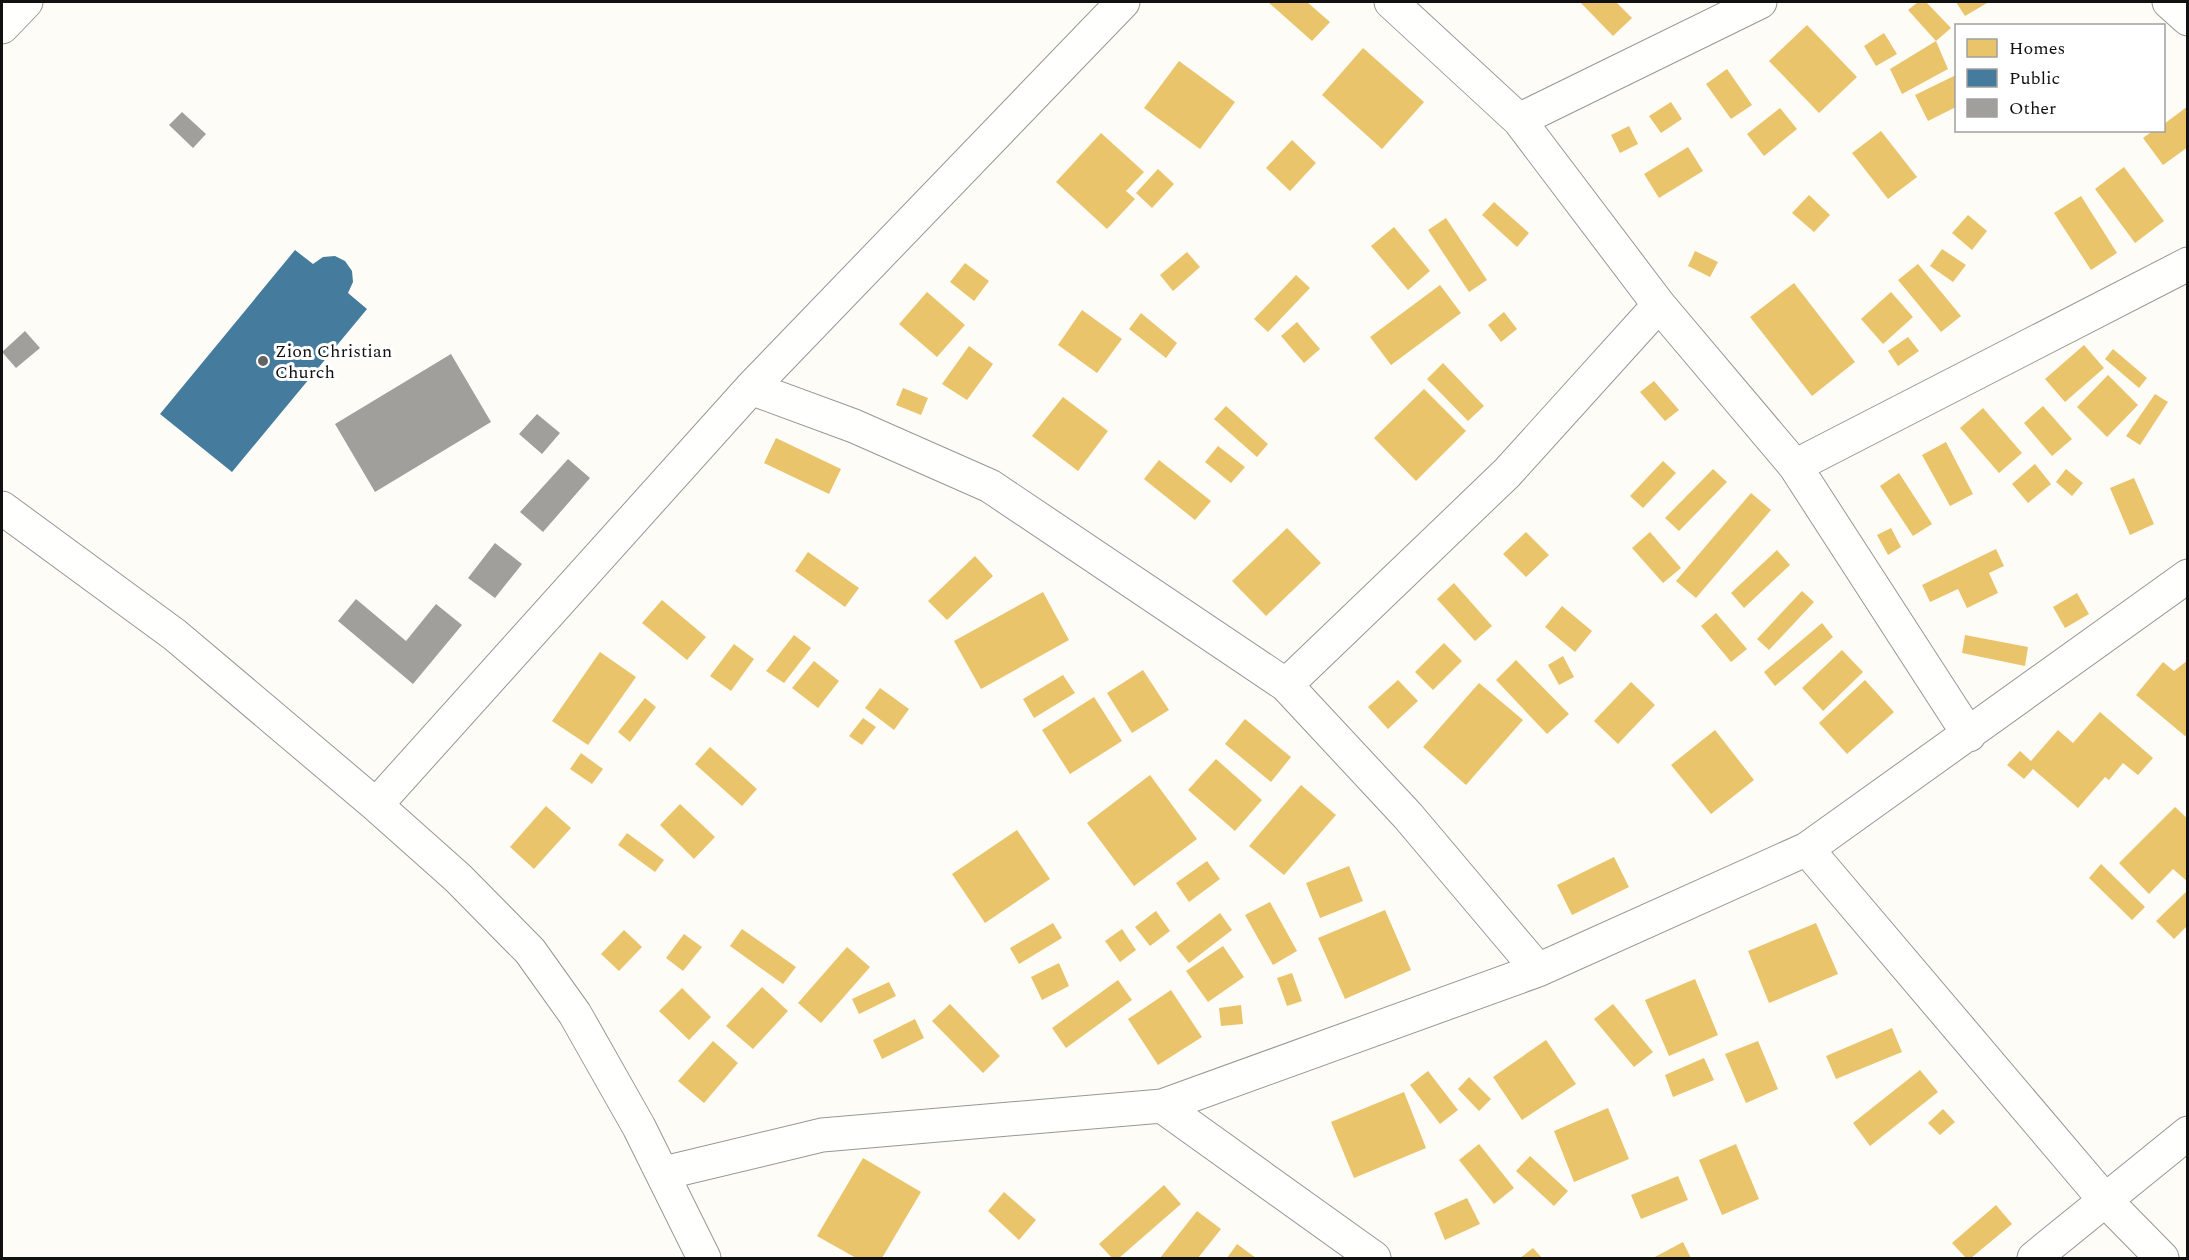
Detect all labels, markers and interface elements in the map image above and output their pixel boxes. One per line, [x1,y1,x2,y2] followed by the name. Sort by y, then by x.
[1955,24,2165,132] legend
[2009,35,2065,62] text: Homes
[2009,65,2060,92] text: Public
[2009,95,2056,122] text: Other
[275,338,392,386] place label: Zion Christian Church
[256,354,270,368] marker: Zion Christian Church

